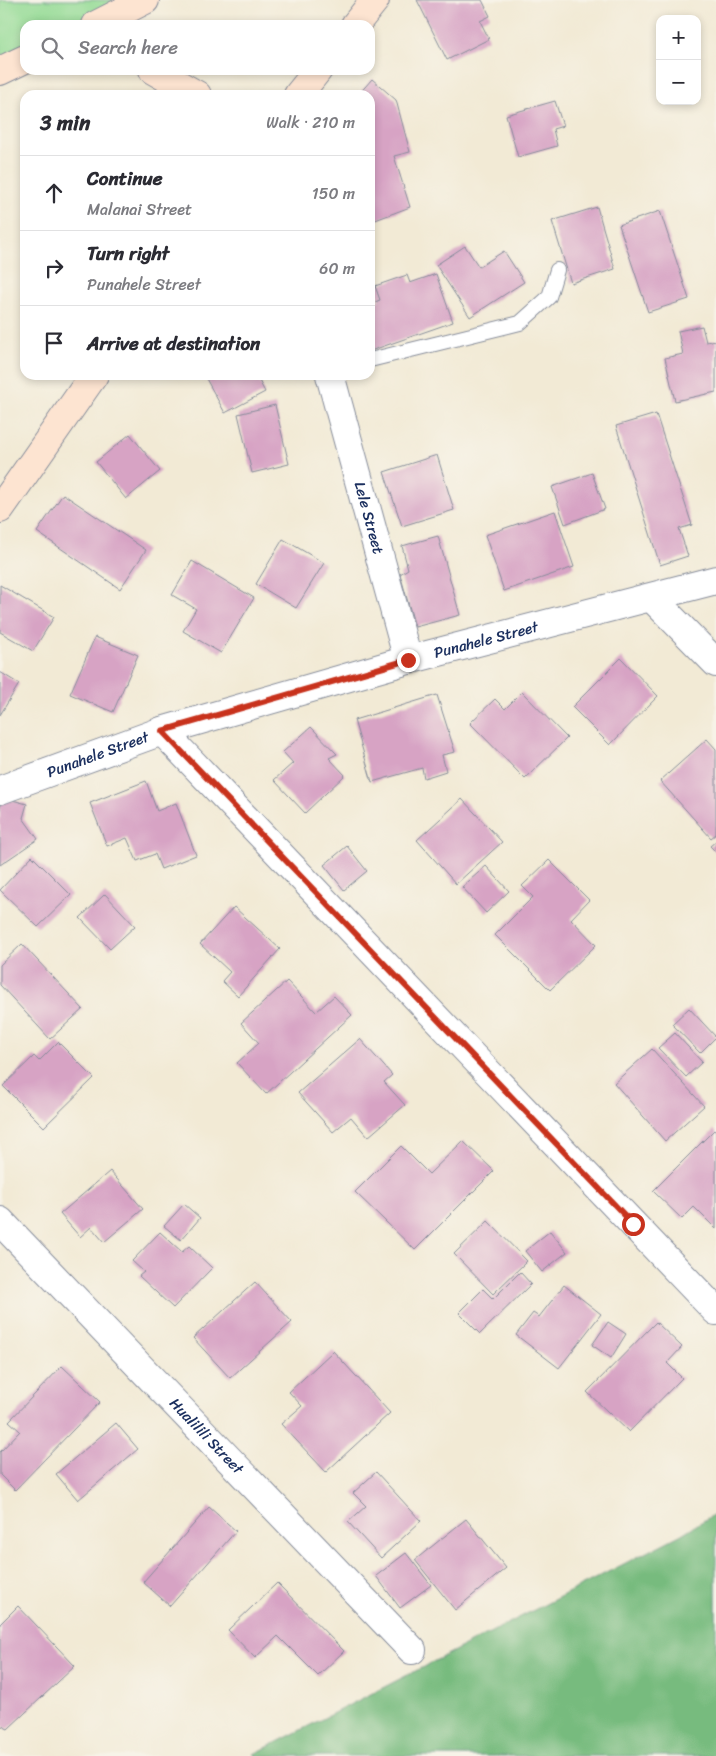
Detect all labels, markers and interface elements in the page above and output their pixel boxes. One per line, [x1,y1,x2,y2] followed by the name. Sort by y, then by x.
[656,15,701,105] map controls
[656,15,701,60] button: +
[20,20,375,75] search box
[78,31,178,64] text: Search here
[38,34,66,62] icon: search
[656,60,701,105] button: −
[40,104,90,142] text: 3 min
[266,108,355,137] text: Walk · 210 m
[87,162,163,195] text: Continue
[40,179,68,207] icon: ahead
[312,179,355,208] text: 150 m
[87,195,192,224] text: Malanai Street
[87,237,169,270] text: Turn right
[40,254,68,282] icon: right
[319,254,355,283] text: 60 m
[87,270,201,299] text: Punahele Street
[87,327,260,360] text: Arrive at destination
[40,329,68,357] icon: arrive
[347,479,392,557] street label: Lele Street
[431,613,542,666] street label: Punahele Street
[397,649,420,672] route end
[43,724,153,785] street label: Punahele Street
[622,1213,645,1236] route start
[163,1391,251,1481] street label: Hualilili Street

